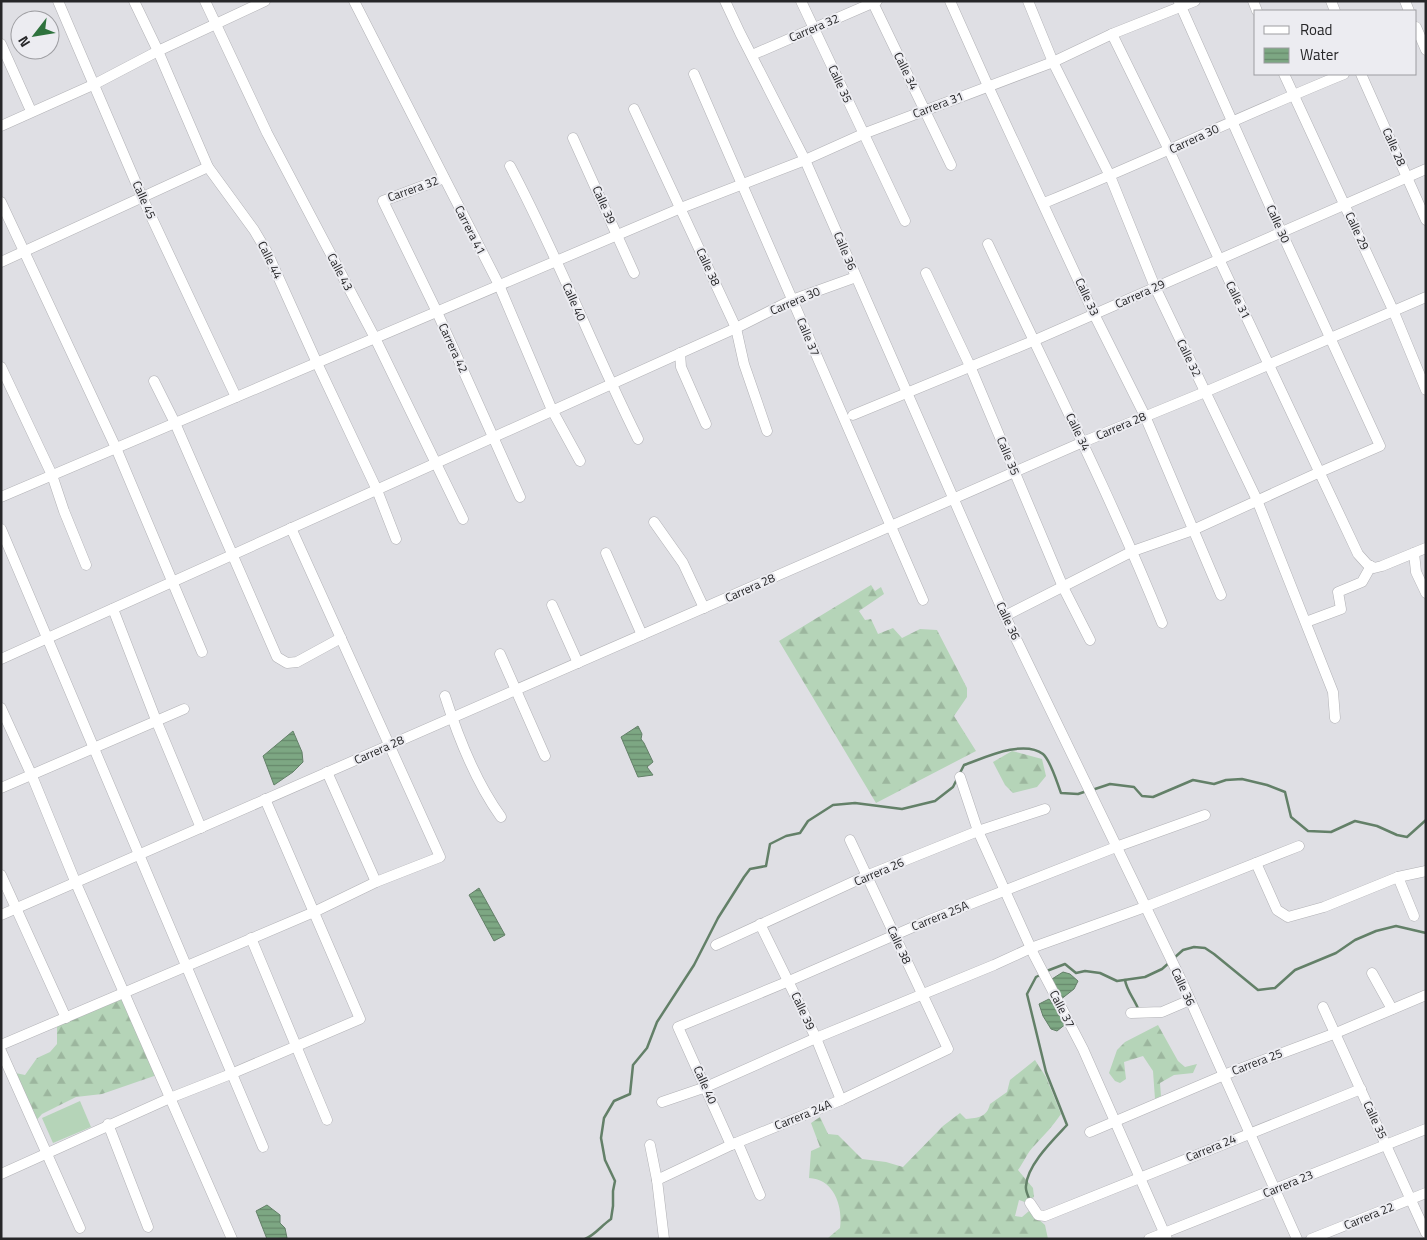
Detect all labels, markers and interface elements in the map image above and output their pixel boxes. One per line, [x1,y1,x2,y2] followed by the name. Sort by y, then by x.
[786,8,842,47] street label: Carrera 32
[10,10,60,60] north arrow
[1254,10,1417,75] legend
[1300,18,1332,41] text: Road
[12,32,35,52] text: N
[1300,43,1339,66] text: Water
[889,49,924,93] street label: Calle 34
[823,62,858,106] street label: Calle 35
[910,86,966,123] street label: Carrera 31
[1166,119,1222,158] street label: Carrera 30
[1378,125,1411,169] street label: Calle 28
[385,171,441,207] street label: Carrera 32
[128,178,161,222] street label: Calle 45
[588,183,621,227] street label: Calle 39
[450,202,491,258] street label: Carrera 41
[1262,202,1295,246] street label: Calle 30
[1340,209,1375,253] street label: Calle 29
[829,229,862,273] street label: Calle 36
[253,238,288,282] street label: Calle 44
[691,245,726,289] street label: Calle 38
[323,250,358,294] street label: Calle 43
[1112,274,1168,313] street label: Carrera 29
[1070,275,1105,319] street label: Calle 33
[1221,278,1256,322] street label: Calle 31
[558,280,591,324] street label: Calle 40
[767,281,823,320] street label: Carrera 30
[792,315,825,359] street label: Calle 37
[434,320,473,376] street label: Carrera 42
[1172,336,1207,380] street label: Calle 32
[1093,406,1149,445] street label: Carrera 28
[1061,410,1096,454] street label: Calle 34
[992,434,1025,478] street label: Calle 35
[722,568,778,607] street label: Carrera 28
[991,599,1026,643] street label: Calle 36
[351,730,407,769] street label: Carrera 28
[851,852,907,891] street label: Carrera 26
[908,895,971,936] street label: Carrera 25A
[882,923,917,967] street label: Calle 38
[1166,965,1201,1009] street label: Calle 36
[1045,987,1080,1031] street label: Calle 37
[786,989,821,1033] street label: Calle 39
[1229,1043,1285,1080] street label: Carrera 25
[689,1063,722,1107] street label: Calle 40
[771,1094,834,1135] street label: Carrera 24A
[1358,1098,1393,1142] street label: Calle 35
[1183,1129,1239,1166] street label: Carrera 24
[1260,1165,1316,1202] street label: Carrera 23
[1341,1197,1397,1234] street label: Carrera 22

